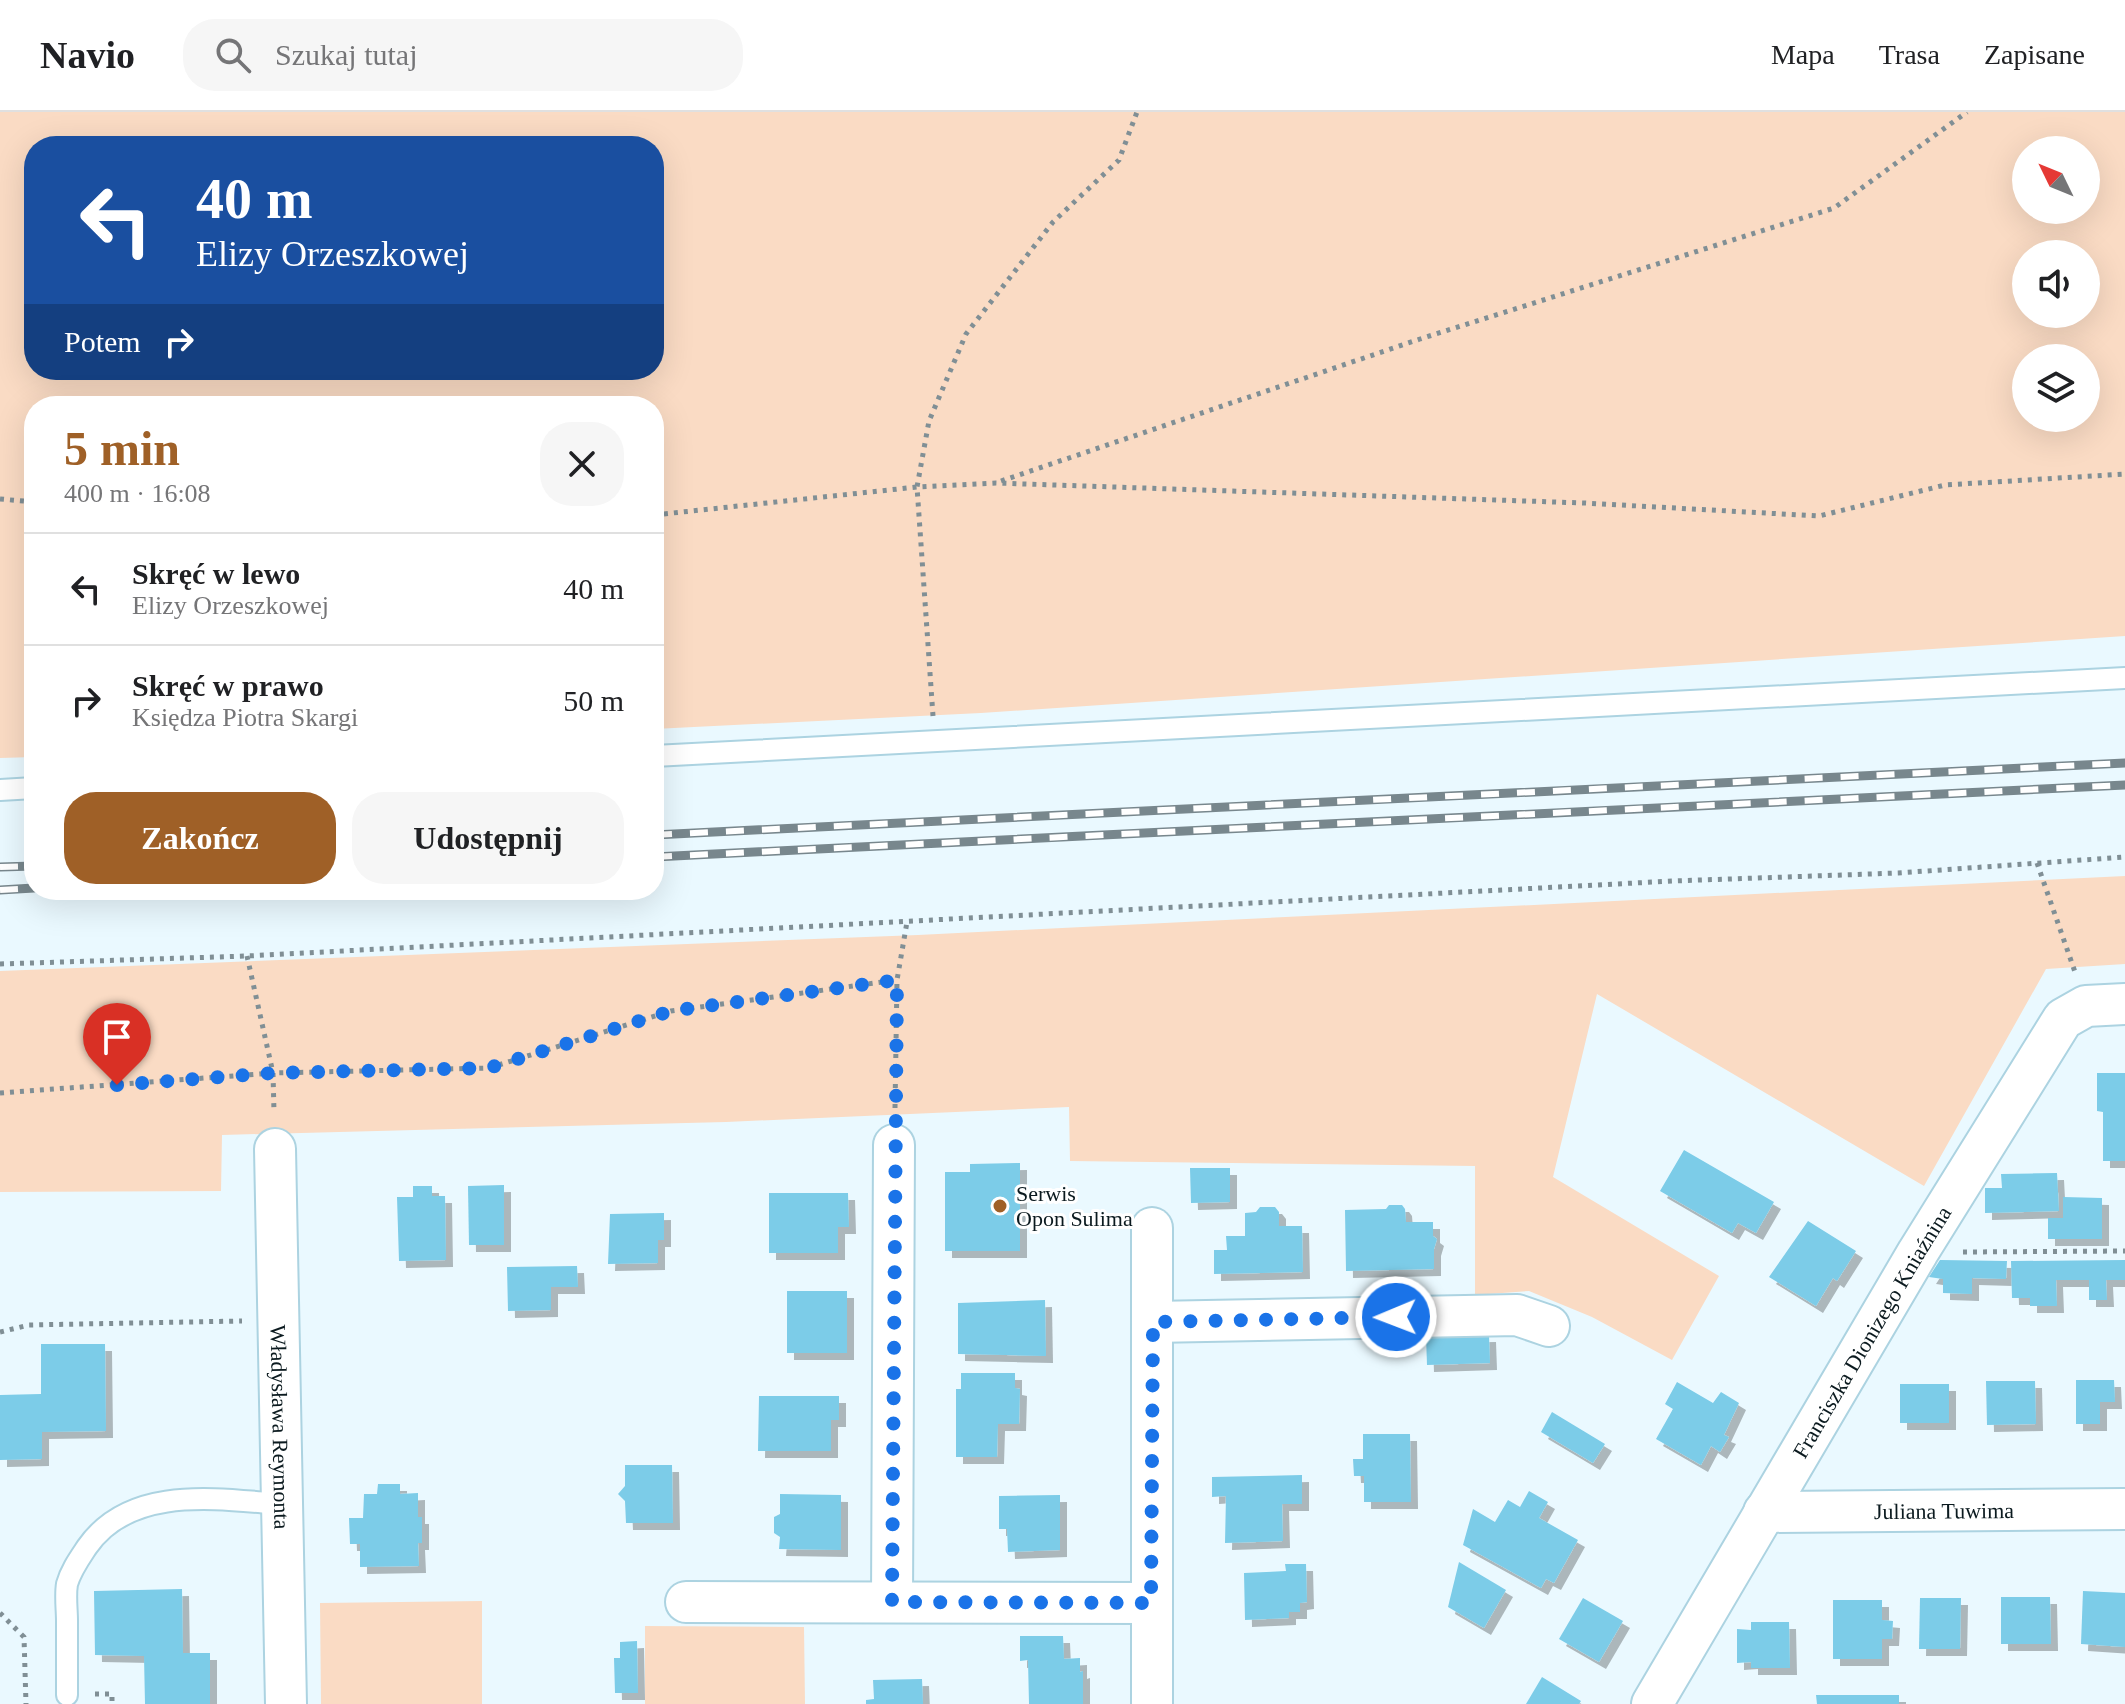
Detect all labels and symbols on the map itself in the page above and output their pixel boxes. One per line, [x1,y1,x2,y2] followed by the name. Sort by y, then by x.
[2012,136,2100,224] north arrow
[83,1003,151,1085] pin
[1016,1181,1133,1231] place label: Serwis Opon Sulima
[991,1197,1009,1215] marker: Serwis Opon Sulima
[1787,1201,1956,1462] street label: Franciszka Dionizego Kniaźnina
[1354,1275,1438,1359] position arrow
[266,1324,295,1530] street label: Władysława Reymonta
[1874,1497,2014,1524] street label: Juliana Tuwima

